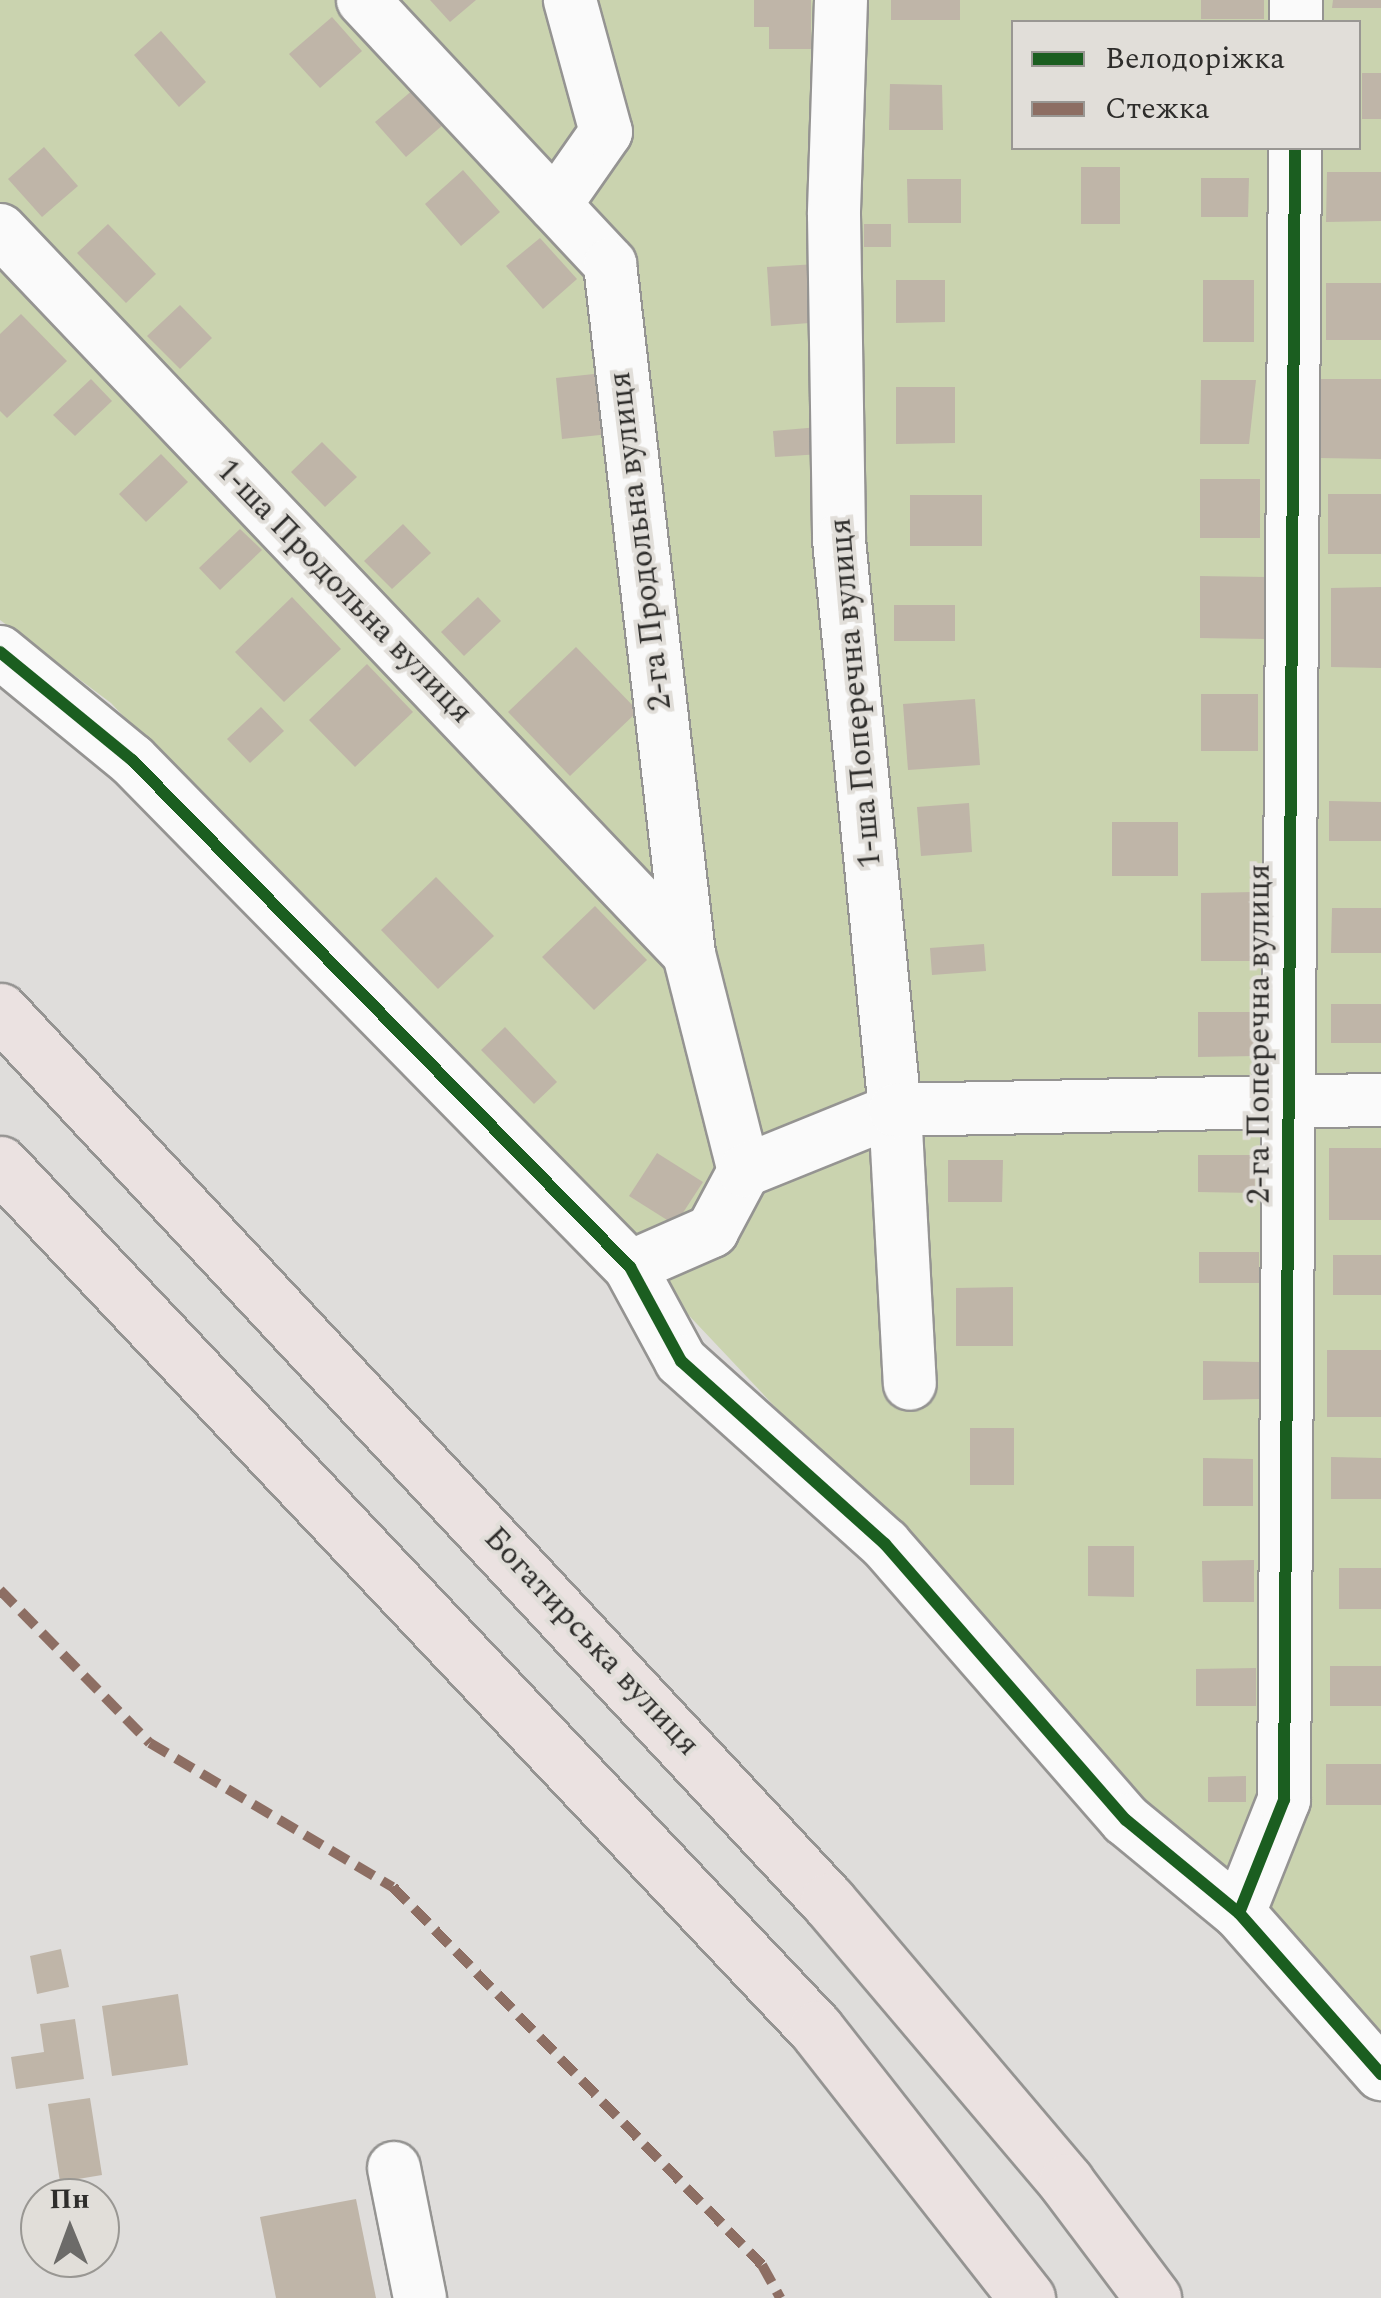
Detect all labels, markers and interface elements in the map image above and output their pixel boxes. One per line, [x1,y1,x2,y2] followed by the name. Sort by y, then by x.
[1011,20,1361,150] legend
[1105,36,1285,82] text: Велодоріжка
[1105,86,1210,132] text: Стежка
[601,369,681,713] street label: 2-га Продольна вулиця
[208,452,480,732] street label: 1-ша Продольна вулиця
[822,516,890,870] street label: 1-ша Поперечна вулиця
[1241,864,1279,1204] street label: 2-га Поперечна вулиця
[475,1520,707,1764] street label: Богатирська вулиця
[20,2178,120,2278] north arrow
[49,2178,90,2221] text: Пн

